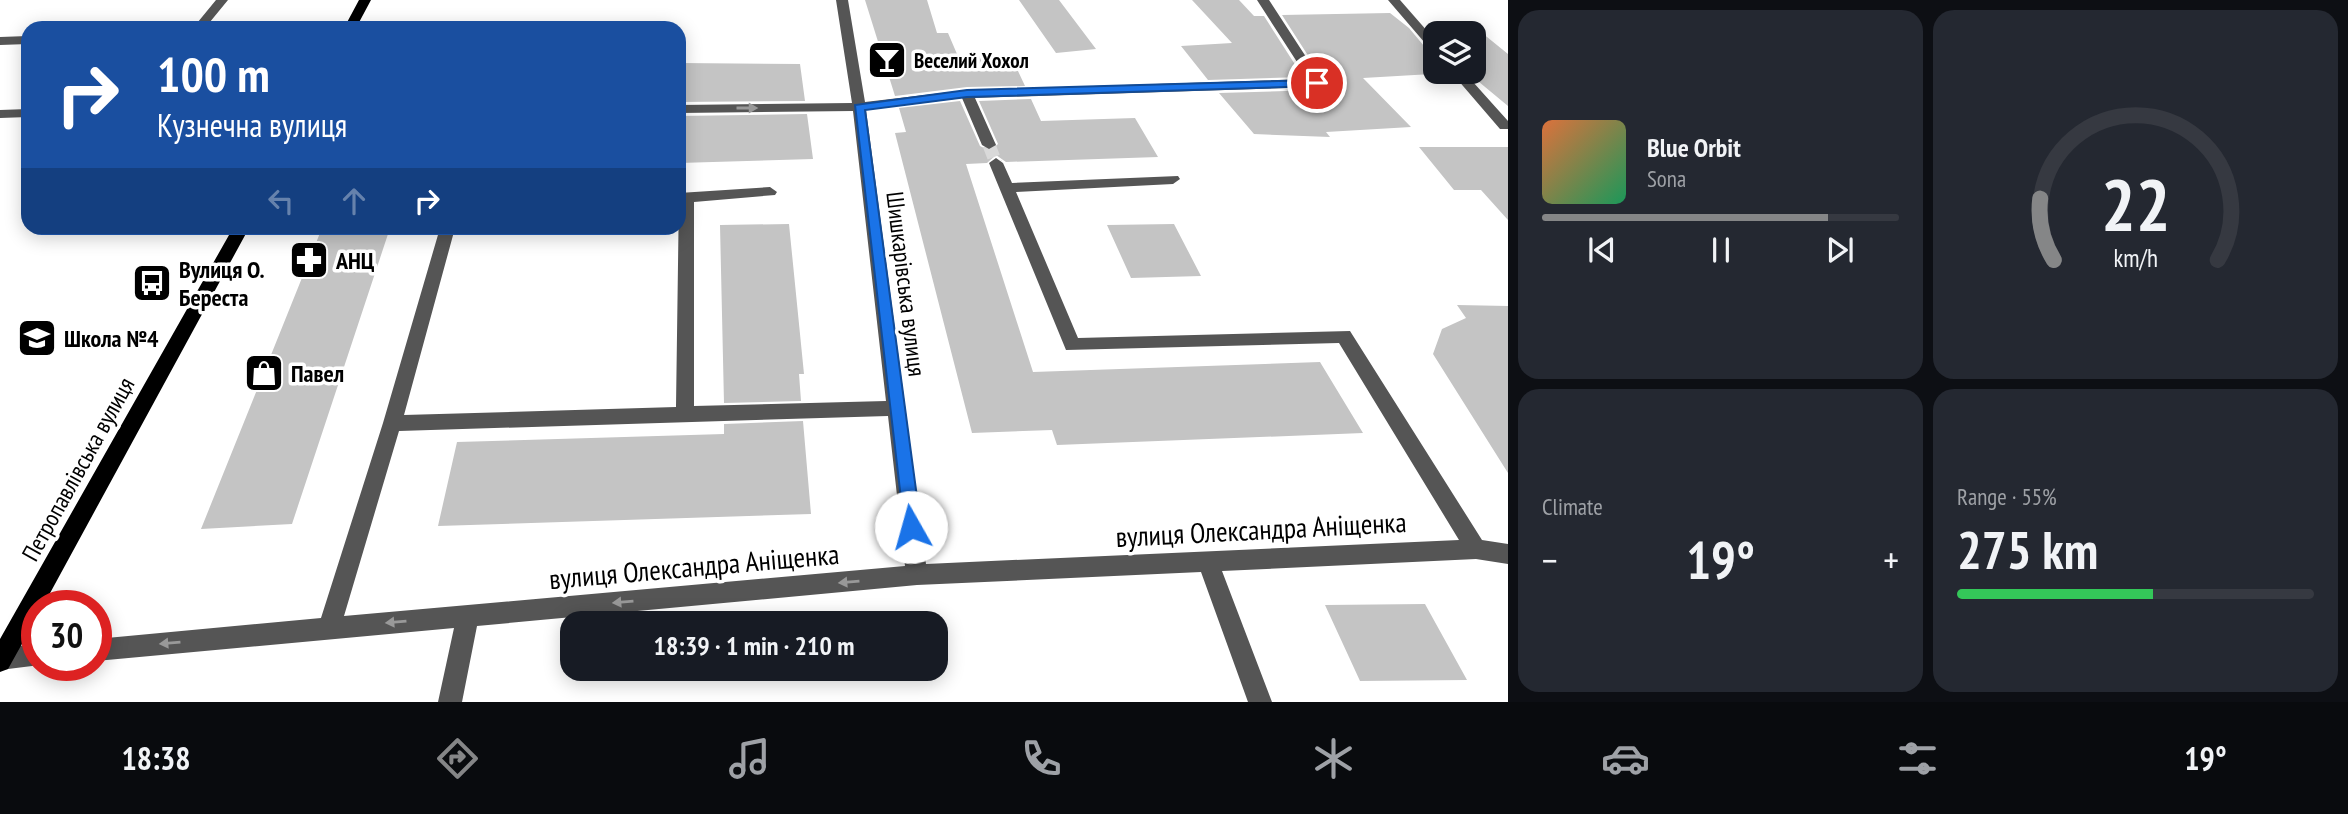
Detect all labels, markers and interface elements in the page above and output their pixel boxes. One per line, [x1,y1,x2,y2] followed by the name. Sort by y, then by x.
[1423,21,1486,84] map controls
[1423,21,1486,84] button: layers
[866,39,908,81] bar icon: Веселий Хохол
[157,42,270,106] text: 100 m
[914,47,1029,74] place label: Веселий Хохол
[42,49,133,140] icon: right
[1287,53,1347,113] pin
[1298,64,1336,102] icon: arrive
[736,102,758,114] one-way arrow
[157,104,347,146] text: Кузнечна вулиця
[1647,131,1741,164] text: Blue Orbit
[2101,157,2170,251] text: 22
[1647,164,1686,193] text: Sona
[262,182,300,220] icon: left
[335,182,373,220] icon: ahead
[408,182,446,220] icon: right
[879,190,933,378] street label: Шишкарівська вулиця
[1583,231,1621,269] icon: previous
[1702,231,1740,269] icon: pause
[1821,231,1859,269] icon: next
[288,239,330,281] pharmacy icon: АНЦ
[2113,242,2158,274] text: km/h
[335,245,375,276] place label: АНЦ
[179,254,265,313] place label: Вулиця О. Береста
[131,262,173,304] bus stop icon: Вулиця О. Береста
[16,317,58,359] school or university icon: Школа №4
[64,323,159,354] place label: Школа №4
[243,352,285,394] shop icon: Павел
[291,358,344,389] place label: Павел
[15,372,141,566] street label: Петропавлівська вулиця
[1957,482,2057,511] text: Range · 55%
[874,490,948,564] position arrow
[1542,492,1603,521] text: Climate
[1115,503,1407,555] street label: вулиця Олександра Аніщенка
[1957,516,2098,583] text: 275 km
[1686,526,1755,593] text: 19°
[547,535,841,597] street label: вулиця Олександра Аніщенка
[1542,535,1558,584] text: −
[1883,535,1899,584] text: +
[838,576,860,587] one-way arrow
[21,590,112,681] speed limit sign: 30
[611,597,633,608] one-way arrow
[385,617,407,628] one-way arrow
[654,629,854,662] text: 18:39 · 1 min · 210 m
[158,638,180,649] one-way arrow
[433,734,482,783] icon: directions
[725,734,774,783] icon: music
[1017,734,1066,783] icon: phone
[1309,734,1358,783] icon: climate
[1601,734,1650,783] icon: car
[1893,734,1942,783] icon: filters
[121,737,191,779] text: 18:38
[2184,737,2227,779] text: 19°

